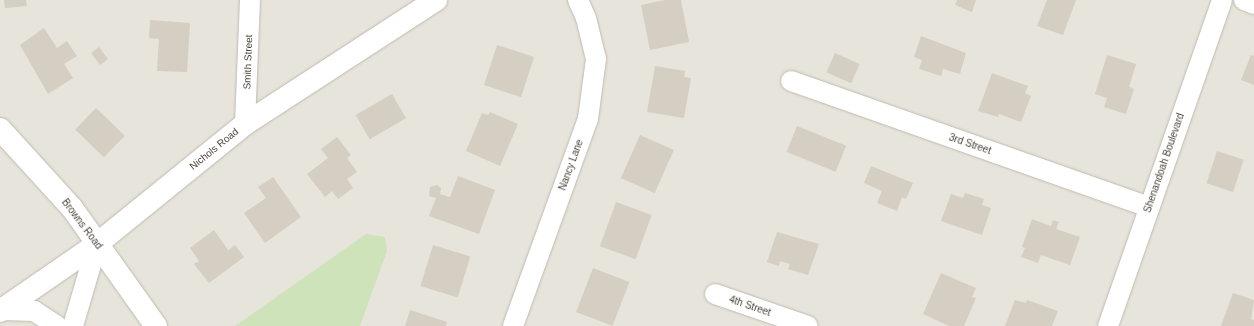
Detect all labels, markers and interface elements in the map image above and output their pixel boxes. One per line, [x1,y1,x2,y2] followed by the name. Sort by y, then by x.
[241,34,255,90] street label: Smith Street
[1141,112,1187,214] street label: Shenandoah Boulevard
[187,126,241,172] street label: Nichols Road
[947,131,993,157] street label: 3rd Street
[556,138,586,192] street label: Nancy Lane
[59,196,105,252] street label: Browns Road
[728,293,772,319] street label: 4th Street

